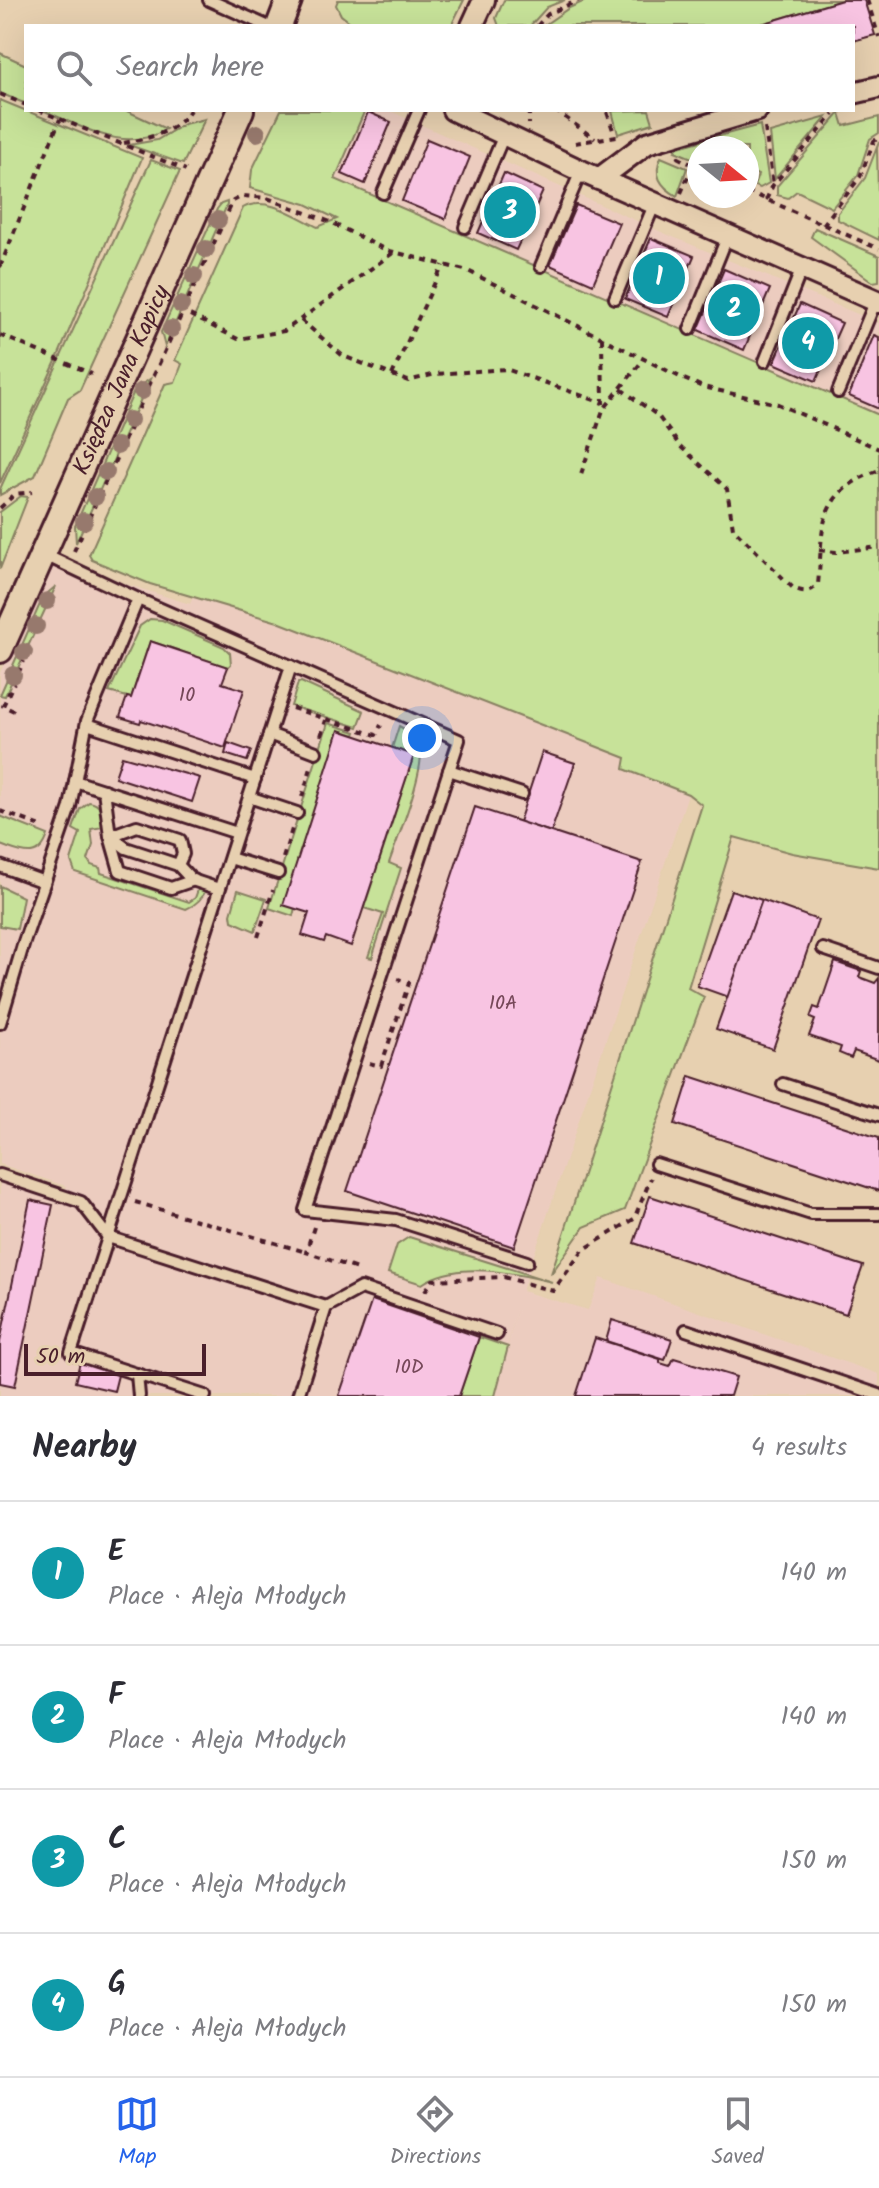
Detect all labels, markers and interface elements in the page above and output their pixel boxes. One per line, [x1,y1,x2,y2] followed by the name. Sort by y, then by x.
[24,24,855,112] search box
[116,44,264,92] text: Search here
[52,46,96,90] icon: search
[687,136,759,208] north arrow
[484,182,536,242] pin: 3
[633,248,685,308] pin: 1
[62,278,182,482] street label: Księdza Jana Kapicy
[708,280,760,340] pin: 2
[782,313,834,373] pin: 4
[179,680,195,712] house number: 10
[402,718,442,758] your location
[489,988,517,1020] house number: 10A
[24,1340,206,1376] scale bar
[36,1340,85,1375] text: 50 m
[394,1352,424,1384] house number: 10D
[32,1421,137,1475] text: Nearby
[751,1427,847,1469] text: 4 results
[108,1528,125,1576] text: E
[54,1552,62,1594] text: 1
[780,1552,847,1594] text: 140 m
[108,1576,346,1618] text: Place · Aleja Młodych
[108,1672,124,1720] text: F
[50,1696,66,1738] text: 2
[780,1696,847,1738] text: 140 m
[108,1720,346,1762] text: Place · Aleja Młodych
[108,1816,127,1864] text: C
[51,1840,65,1882] text: 3
[781,1840,847,1882] text: 150 m
[108,1864,346,1906] text: Place · Aleja Młodych
[108,1960,126,2008] text: G
[51,1984,65,2026] text: 4
[781,1984,847,2026] text: 150 m
[108,2008,346,2050] text: Place · Aleja Młodych
[115,2092,159,2175] tab: Map
[390,2092,481,2175] tab: Directions
[712,2092,764,2175] tab: Saved

